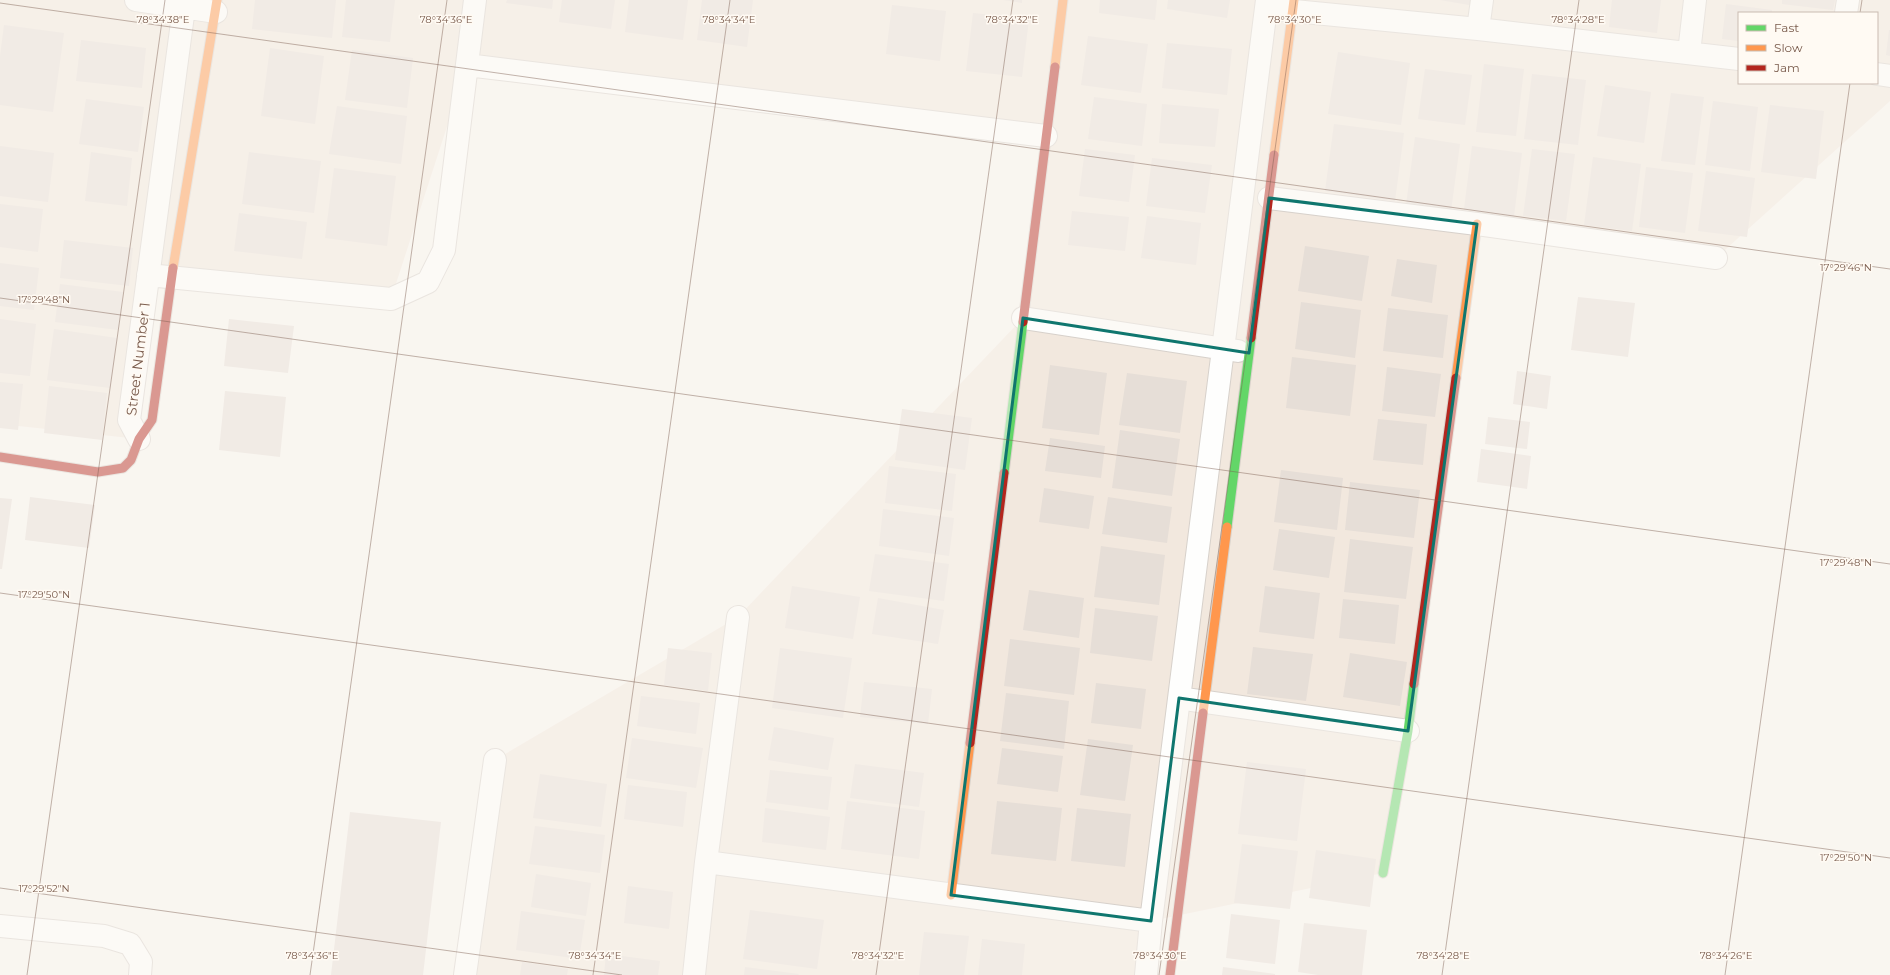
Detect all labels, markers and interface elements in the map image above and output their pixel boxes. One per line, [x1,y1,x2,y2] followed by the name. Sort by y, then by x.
[1738,12,1878,84] legend
[136,13,190,26] text: 78°34'38"E
[420,13,473,26] text: 78°34'36"E
[703,13,756,26] text: 78°34'34"E
[986,13,1038,26] text: 78°34'32"E
[1268,13,1322,26] text: 78°34'30"E
[1551,13,1605,26] text: 78°34'28"E
[1774,20,1799,35] text: Fast
[1774,40,1803,55] text: Slow
[1773,60,1800,75] text: Jam
[1820,261,1872,274] text: 17°29'46"N
[18,293,70,306] text: 17°29'48"N
[122,301,154,417] street label: Street Number 1
[1820,556,1872,569] text: 17°29'48"N
[18,588,70,601] text: 17°29'50"N
[1820,851,1872,864] text: 17°29'50"N
[18,882,70,895] text: 17°29'52"N
[286,949,339,962] text: 78°34'36"E
[569,949,622,962] text: 78°34'34"E
[852,949,904,962] text: 78°34'32"E
[1133,949,1187,962] text: 78°34'30"E
[1416,949,1470,962] text: 78°34'28"E
[1700,949,1753,962] text: 78°34'26"E

